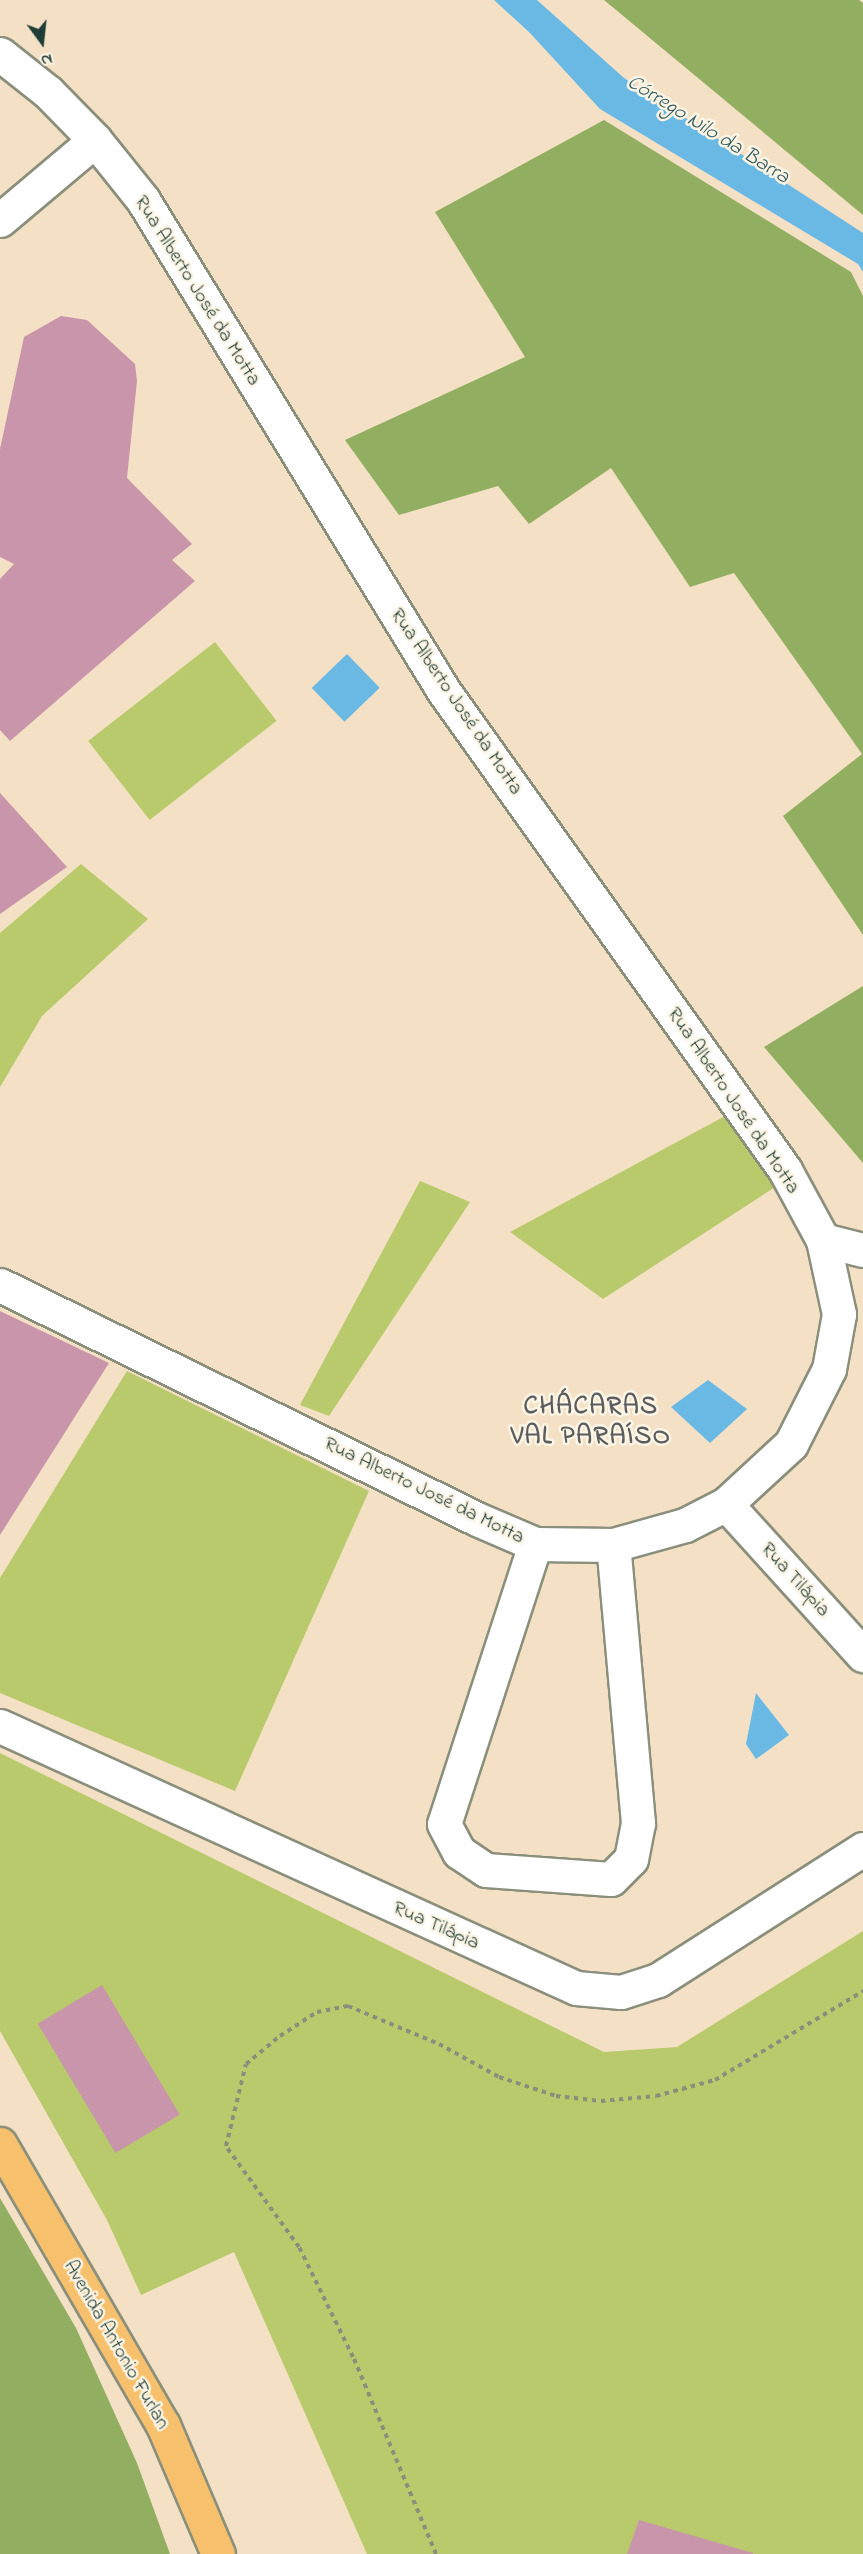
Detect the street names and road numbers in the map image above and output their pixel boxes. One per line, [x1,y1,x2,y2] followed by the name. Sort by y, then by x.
[129,191,265,391] street label: Rua Alberto José da Motta
[385,604,527,800] street label: Rua Alberto José da Motta
[662,1003,804,1199] street label: Rua Alberto José da Motta
[320,1432,528,1550] street label: Rua Alberto José da Motta
[755,1538,835,1622] street label: Rua Tilápia
[389,1896,483,1956] street label: Rua Tilápia
[58,2256,174,2434] street label: Avenida Antonio Furlan

